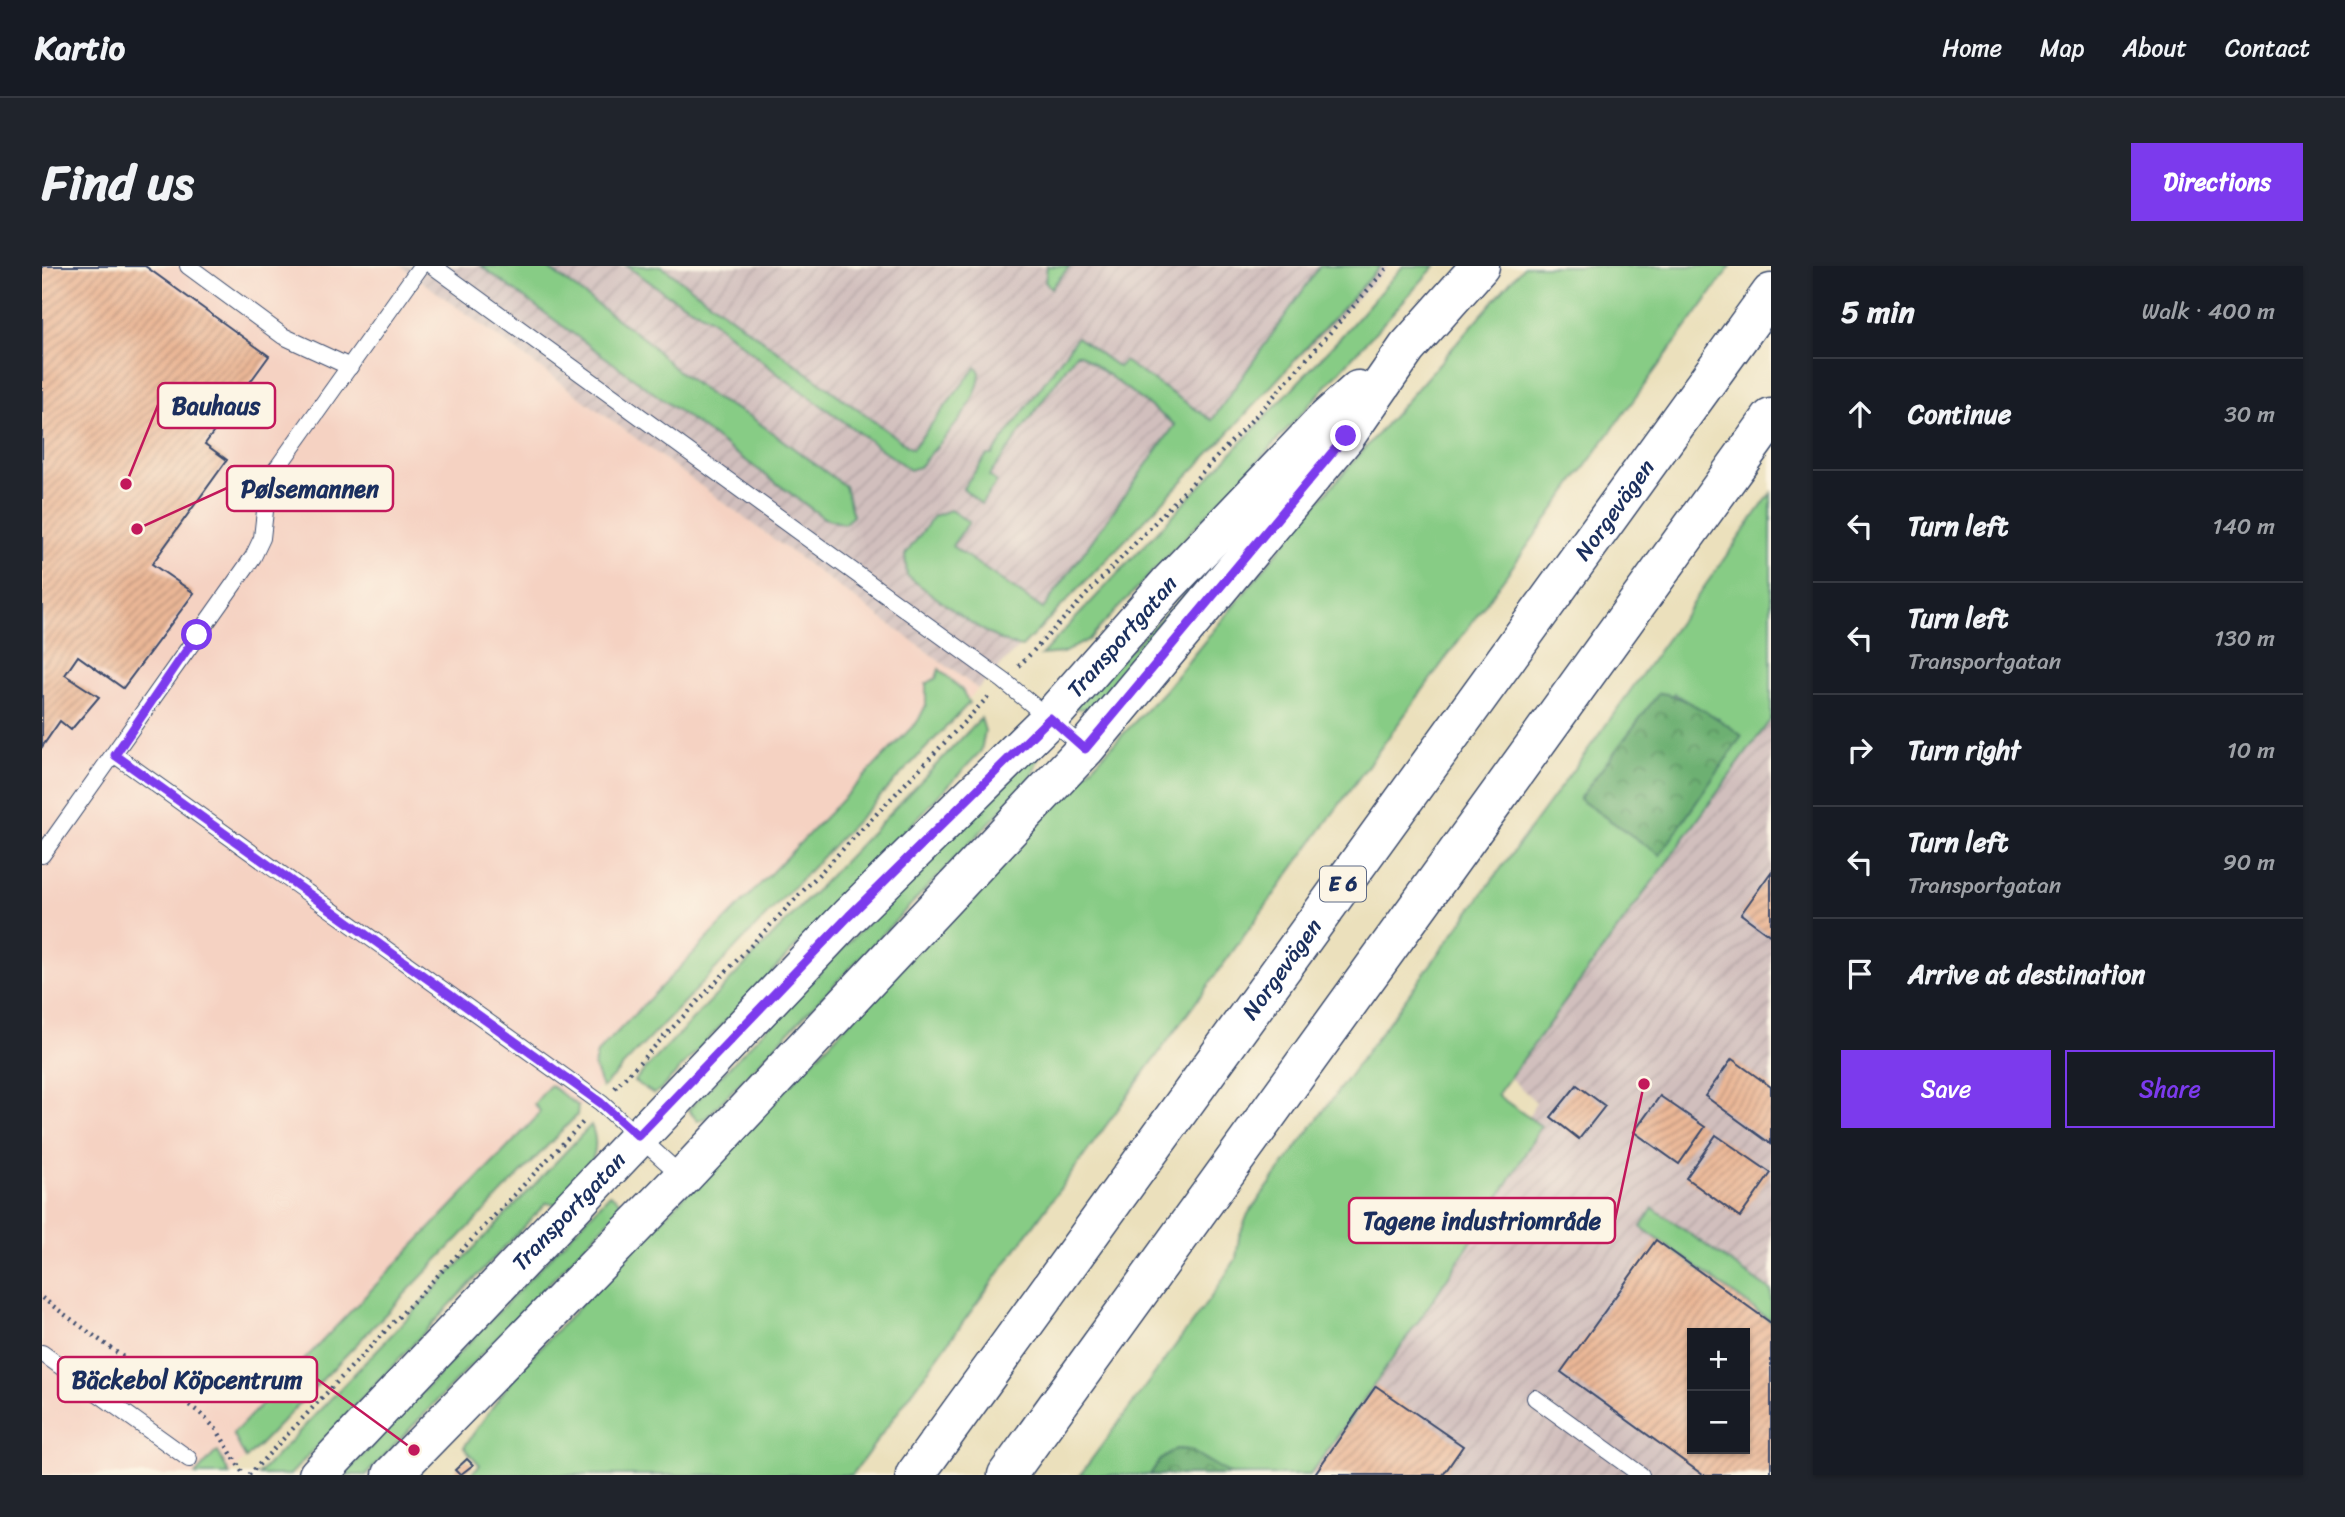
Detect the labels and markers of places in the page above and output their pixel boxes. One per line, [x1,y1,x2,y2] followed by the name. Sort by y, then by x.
[158,383,275,428] callout: Bauhaus
[227,466,393,511] callout: Pølsemannen
[1349,1198,1615,1243] callout: Tagene industriområde
[58,1357,317,1402] callout: Bäckebol Köpcentrum

